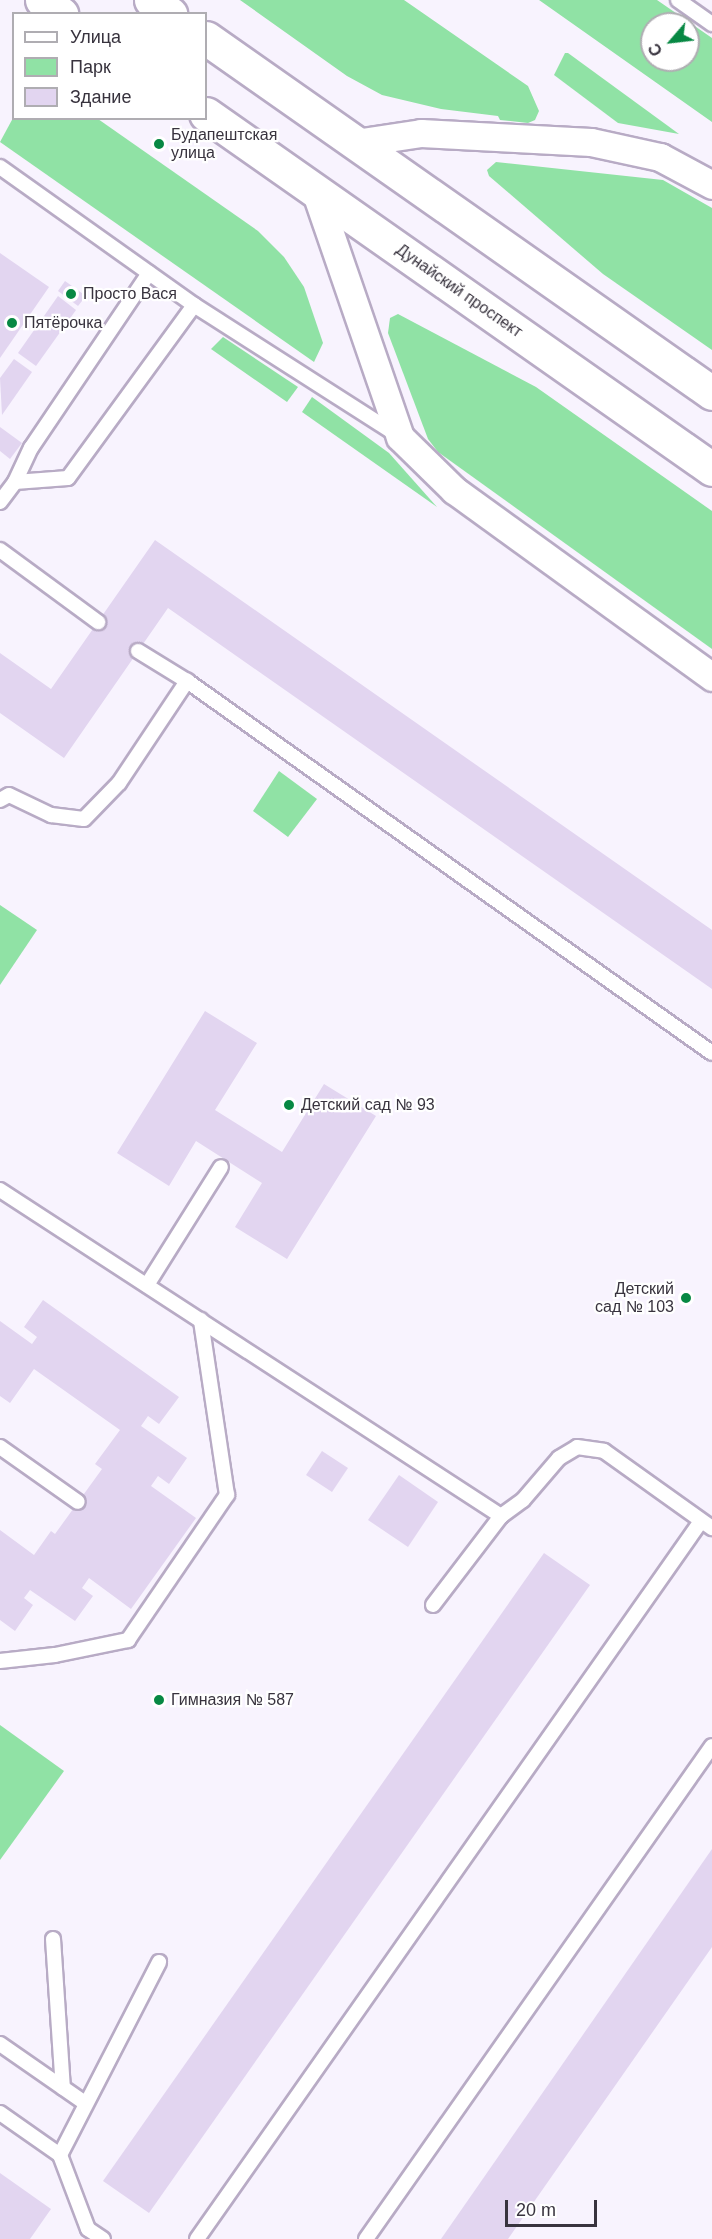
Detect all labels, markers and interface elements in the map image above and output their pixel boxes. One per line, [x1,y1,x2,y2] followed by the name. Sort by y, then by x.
[12,12,207,120] legend
[640,12,700,72] north arrow
[70,27,121,47] text: Улица
[645,41,666,59] text: С
[70,57,111,77] text: Парк
[70,87,131,107] text: Здание
[171,125,277,163] place label: Будапештская улица
[152,137,166,151] marker: Будапештская улица
[392,240,526,342] street label: Дунайский проспект
[83,284,177,304] place label: Просто Вася
[64,287,78,301] marker: Просто Вася
[24,313,102,333] place label: Пятёрочка
[5,316,19,330] marker: Пятёрочка
[301,1095,435,1115] place label: Детский сад № 93
[282,1098,296,1112] marker: Детский сад № 93
[595,1279,674,1317] place label: Детский сад № 103
[679,1291,693,1305] marker: Детский сад № 103
[171,1690,294,1710] place label: Гимназия № 587
[152,1693,166,1707] marker: Гимназия № 587
[508,2188,600,2226] scale bar
[516,2200,556,2220] text: 20 m

